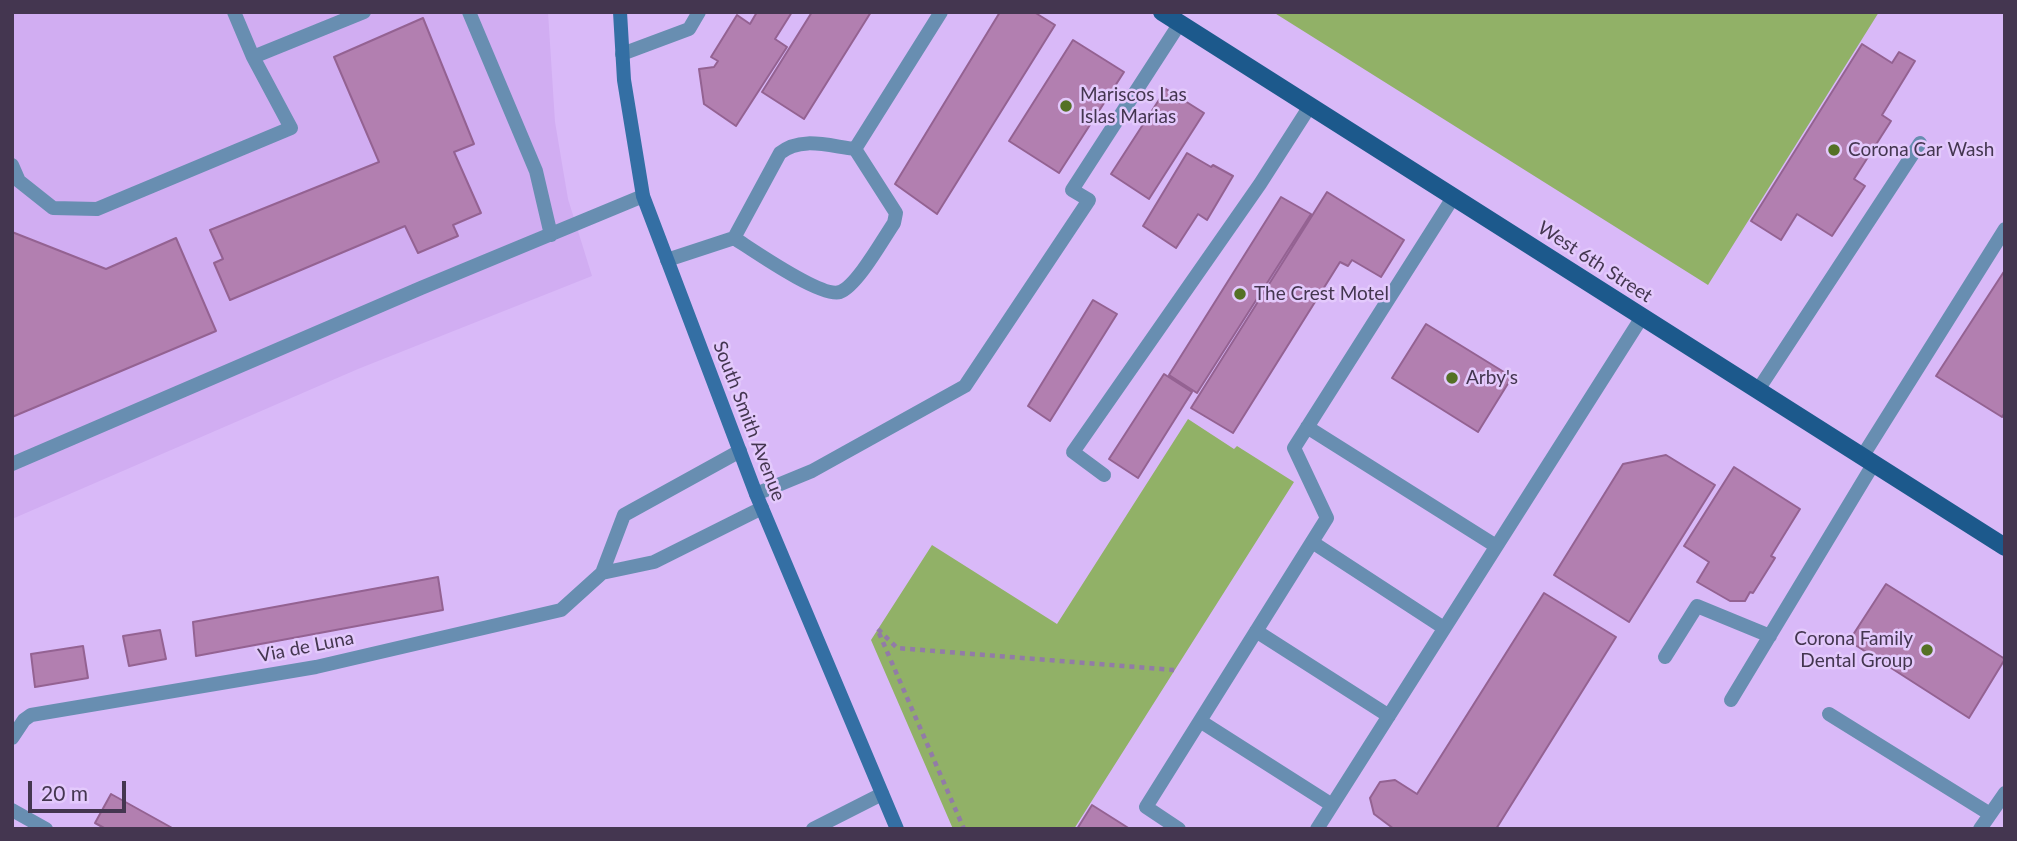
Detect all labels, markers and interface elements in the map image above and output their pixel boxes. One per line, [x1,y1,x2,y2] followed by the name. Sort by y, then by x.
[1080,84,1187,128] place label: Mariscos Las Islas Marias
[1058,98,1074,114] marker: Mariscos Las Islas Marias
[1848,139,1994,161] place label: Corona Car Wash
[1826,142,1842,158] marker: Corona Car Wash
[1533,217,1657,307] street label: West 6th Street
[1254,283,1389,305] place label: The Crest Motel
[1232,286,1248,302] marker: The Crest Motel
[708,338,790,504] street label: South Smith Avenue
[1466,367,1518,389] place label: Arby's
[1444,370,1460,386] marker: Arby's
[256,627,356,667] street label: Via de Luna
[1794,628,1913,672] place label: Corona Family Dental Group
[1919,642,1935,658] marker: Corona Family Dental Group
[32,768,130,812] scale bar
[41,780,88,805] text: 20 m

